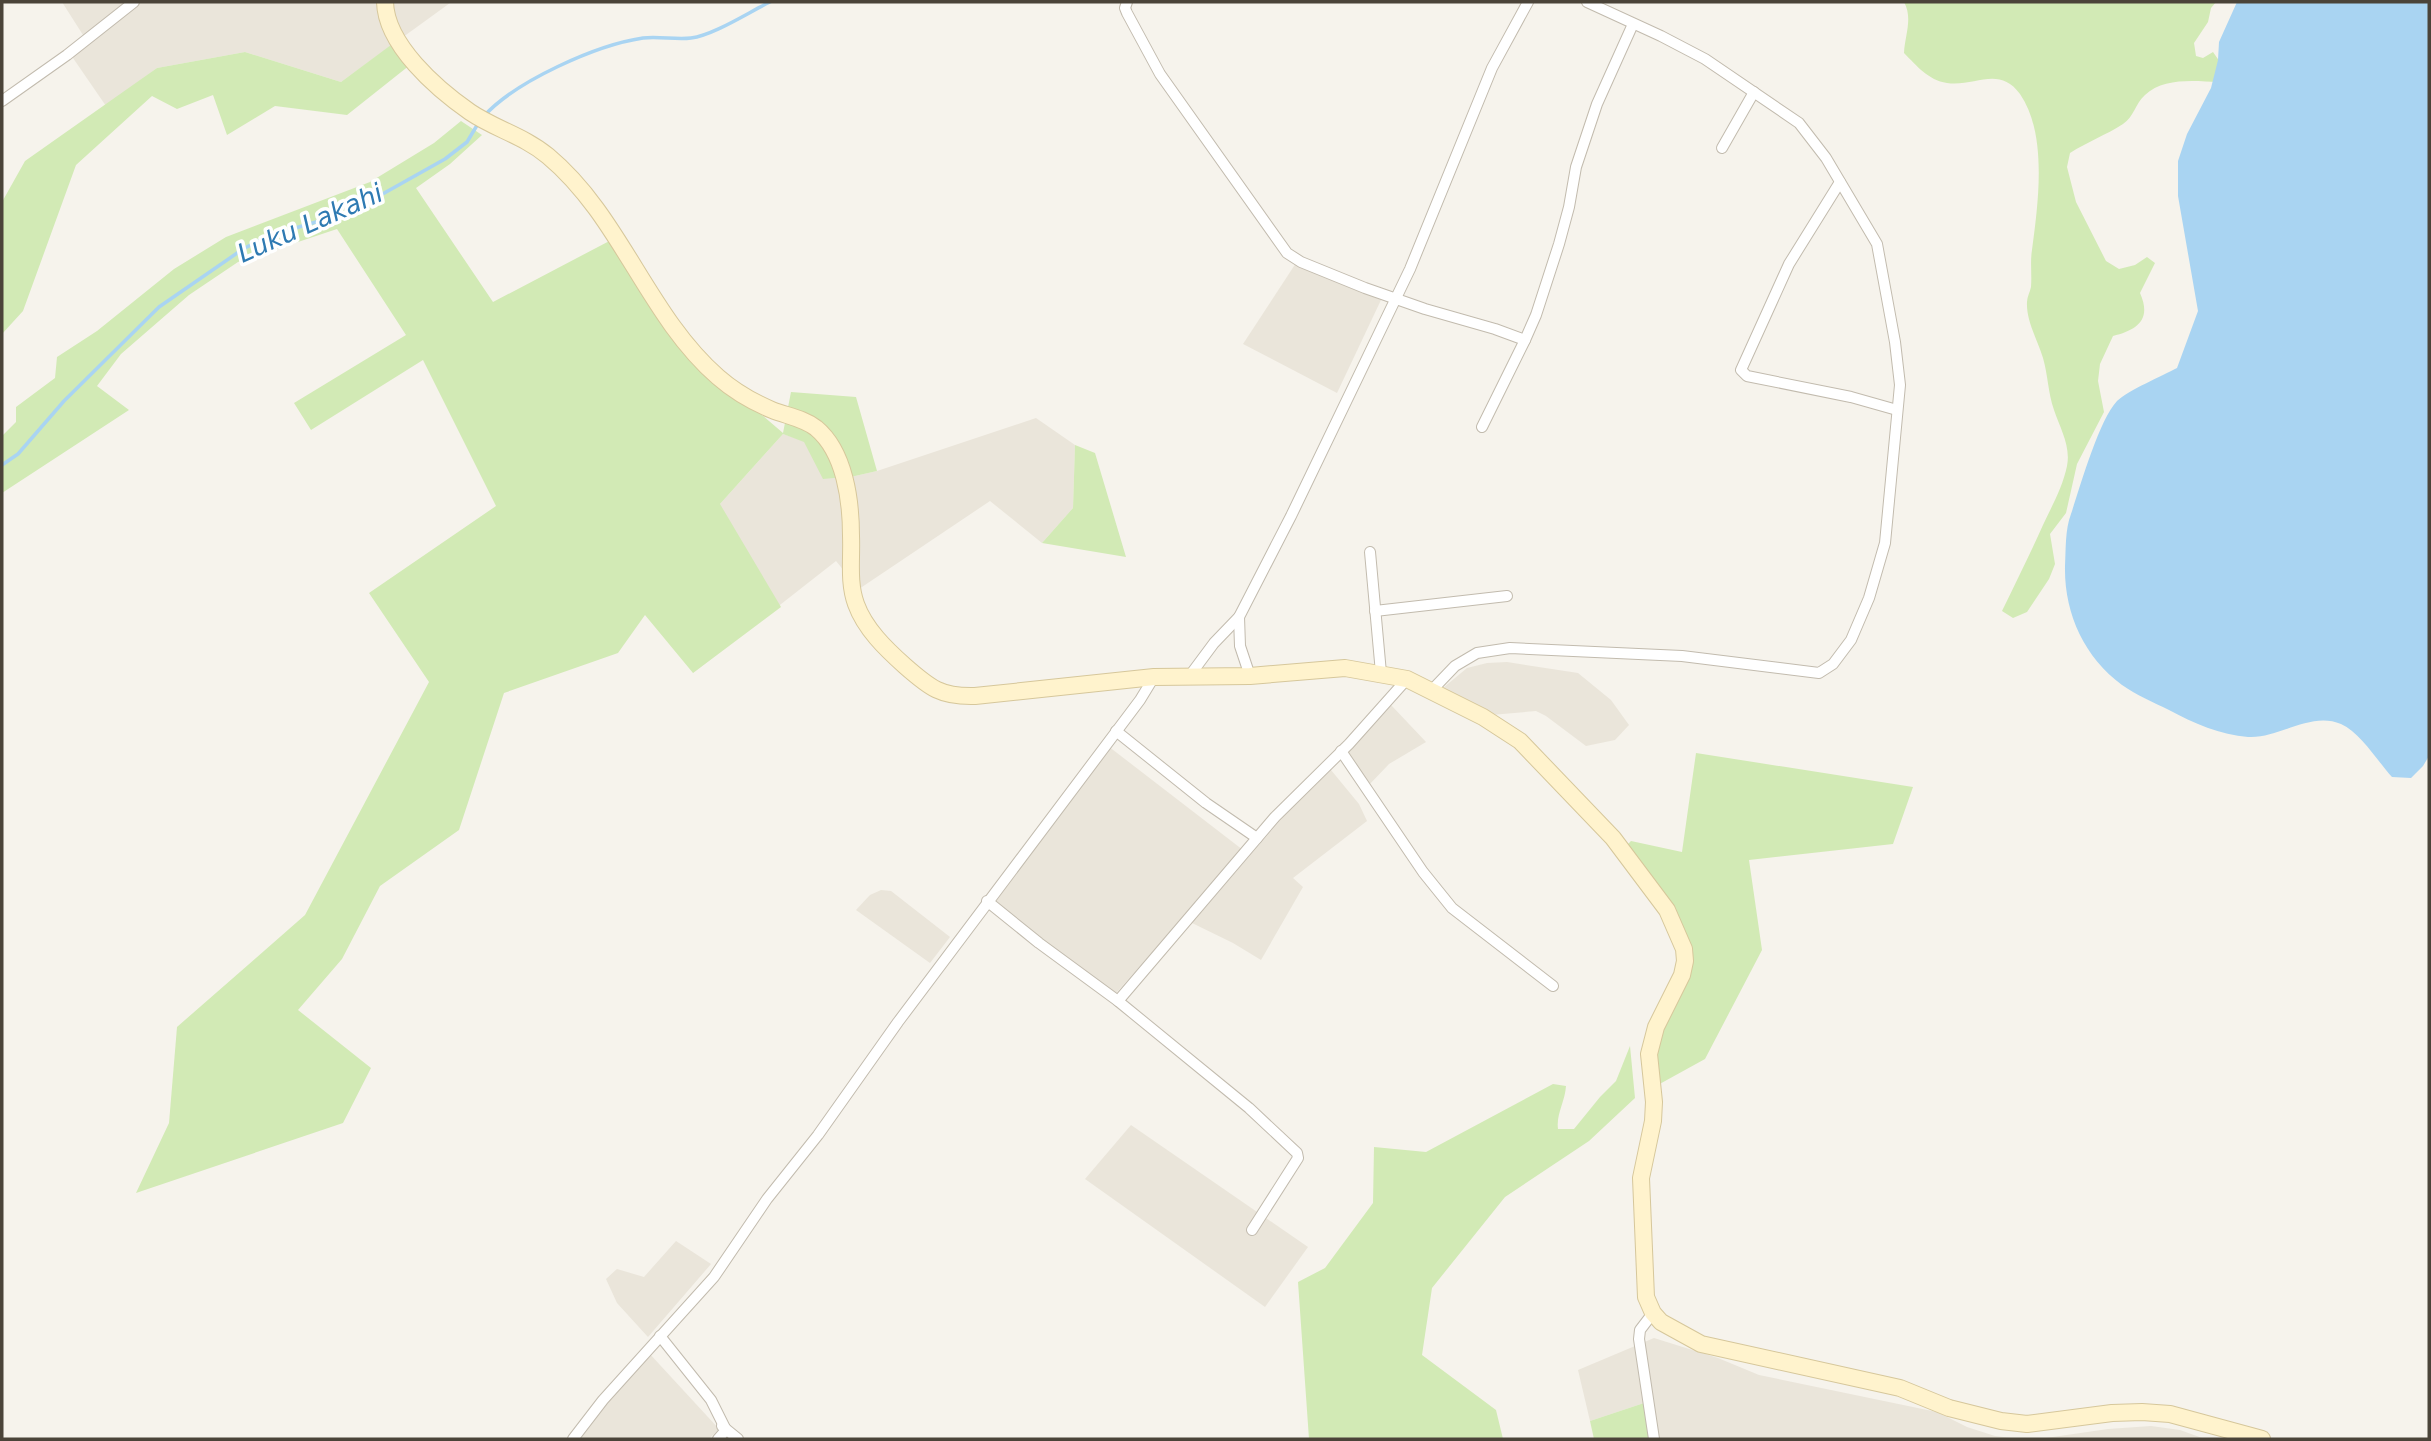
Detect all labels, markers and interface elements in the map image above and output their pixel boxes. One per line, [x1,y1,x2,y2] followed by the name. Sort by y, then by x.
[233,177,388,268] water label: Luku Lakahi

